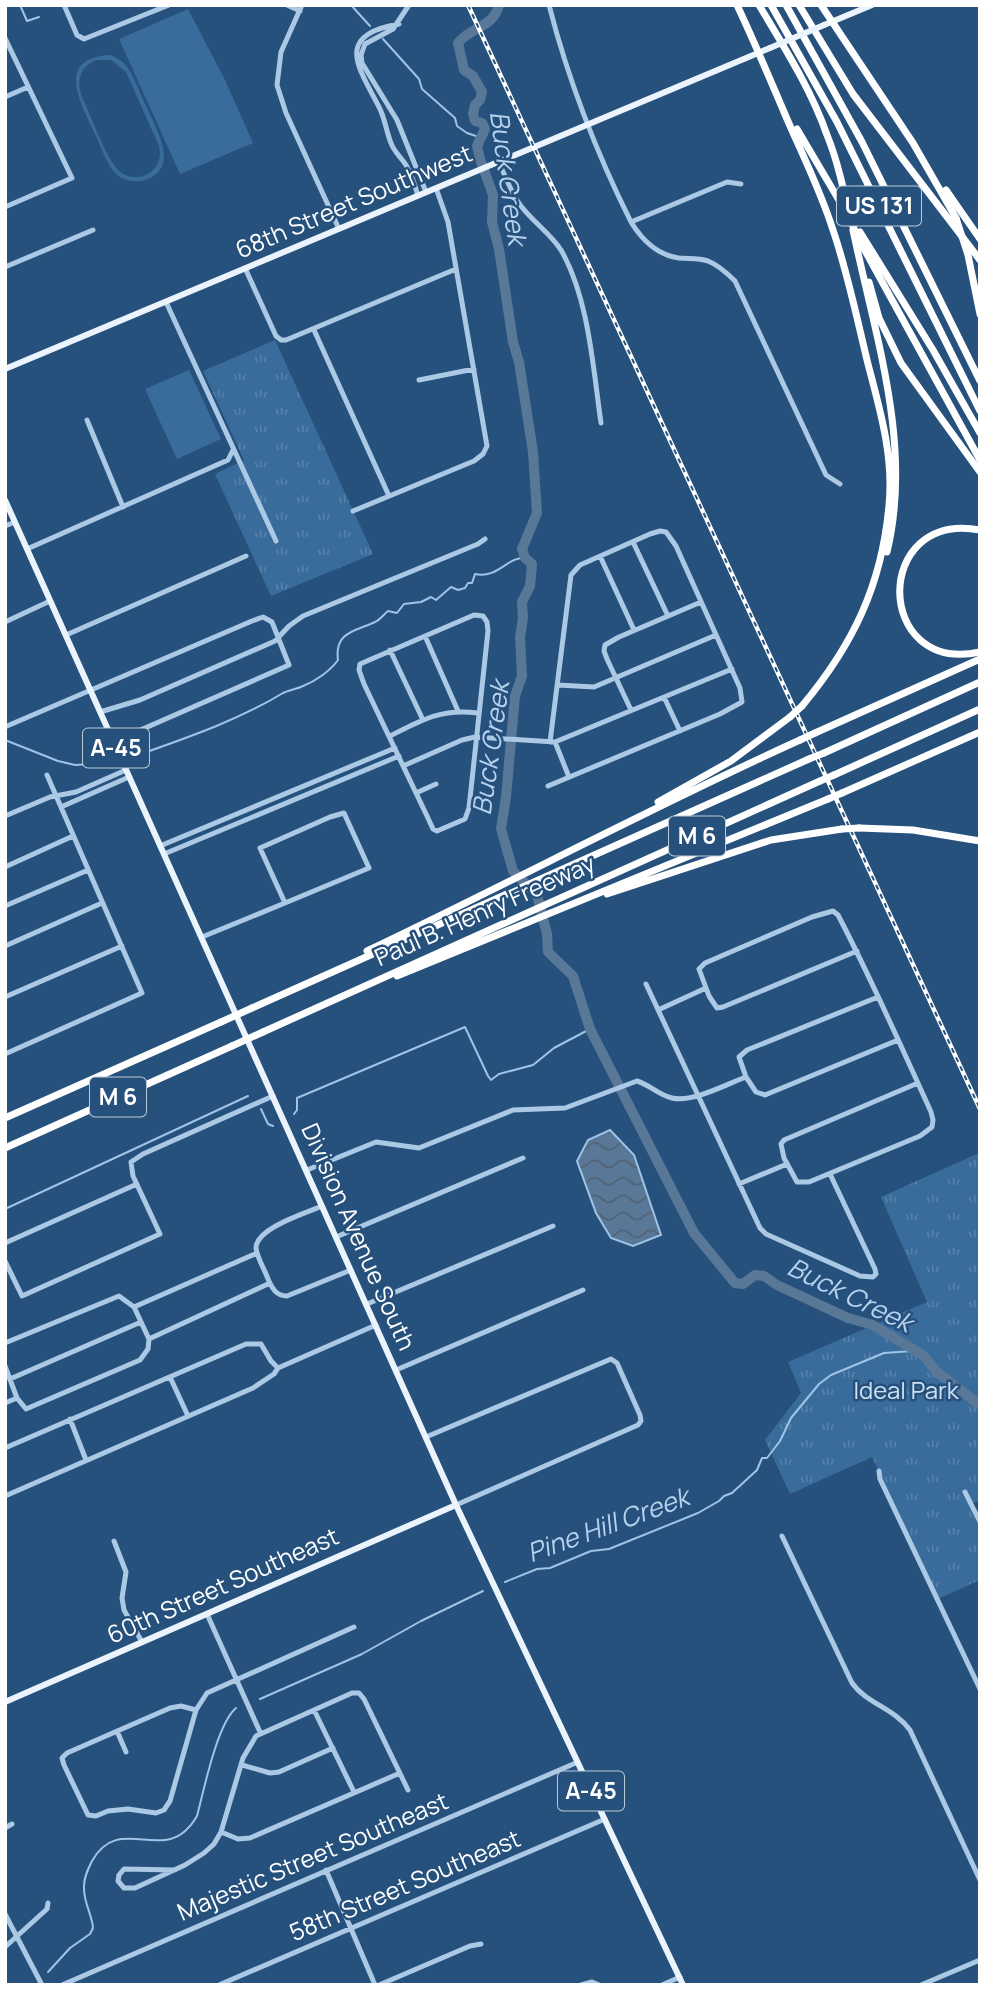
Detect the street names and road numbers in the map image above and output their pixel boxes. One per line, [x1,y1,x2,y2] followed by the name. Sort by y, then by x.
[230,136,477,265] street label: 68th Street Southwest
[837,186,921,226] road number: US 131
[83,728,149,768] road number: A-45
[669,816,725,856] road number: M 6
[369,846,600,973] street label: Paul B. Henry Freeway
[90,1078,146,1116] road number: M 6
[294,1118,424,1355] street label: Division Avenue South
[102,1519,343,1651] street label: 60th Street Southeast
[558,1772,624,1811] road number: A-45
[172,1784,453,1928] street label: Majestic Street Southeast
[284,1821,525,1948] street label: 58th Street Southeast

